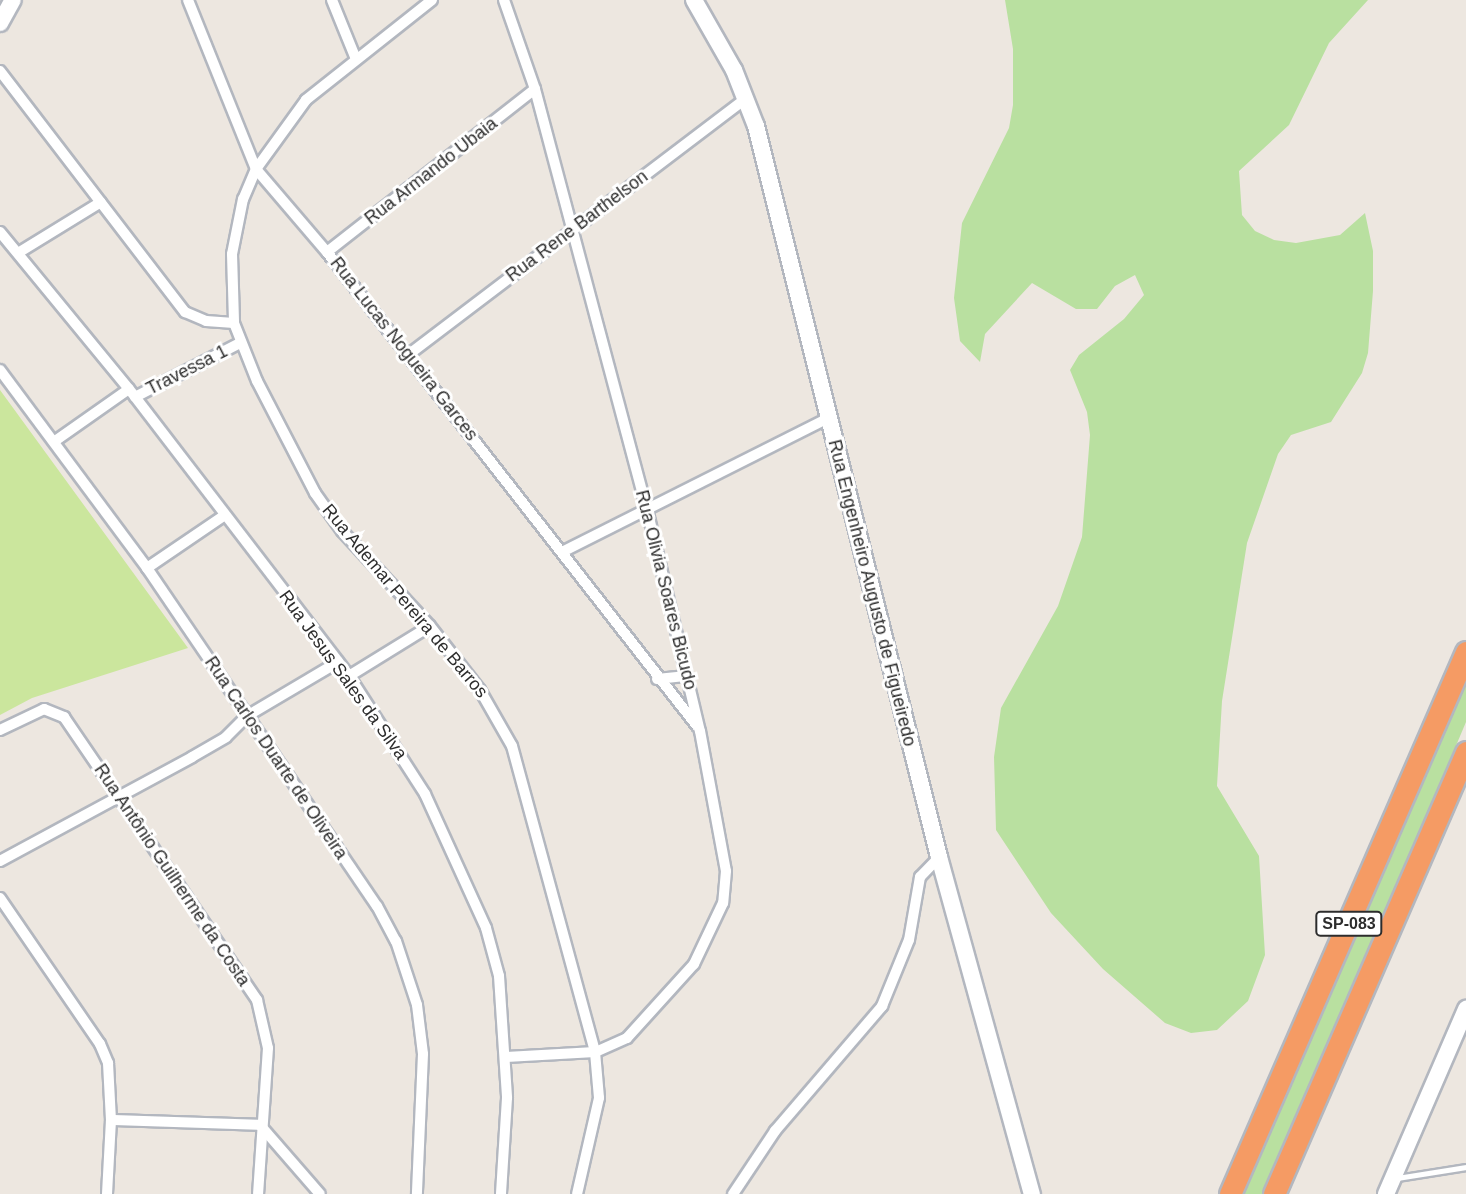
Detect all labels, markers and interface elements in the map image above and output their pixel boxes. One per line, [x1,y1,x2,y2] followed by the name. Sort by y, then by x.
[360,112,502,230] street label: Rua Armando Ubaia
[502,166,652,286] street label: Rua Rene Barthelson
[326,253,482,445] street label: Rua Lucas Nogueira Garces
[143,340,231,400] street label: Travessa 1
[823,437,921,749] street label: Rua Engenheiro Augusto de Figueiredo
[631,488,701,692] street label: Rua Olivia Soares Bicudo
[317,499,493,703] street label: Rua Ademar Pereira de Barros
[274,586,412,764] street label: Rua Jesus Sales da Silva
[200,652,352,864] street label: Rua Carlos Duarte de Oliveira
[89,759,255,991] street label: Rua Antônio Guilherme da Costa
[1314,912,1384,936] road number: SP-083

